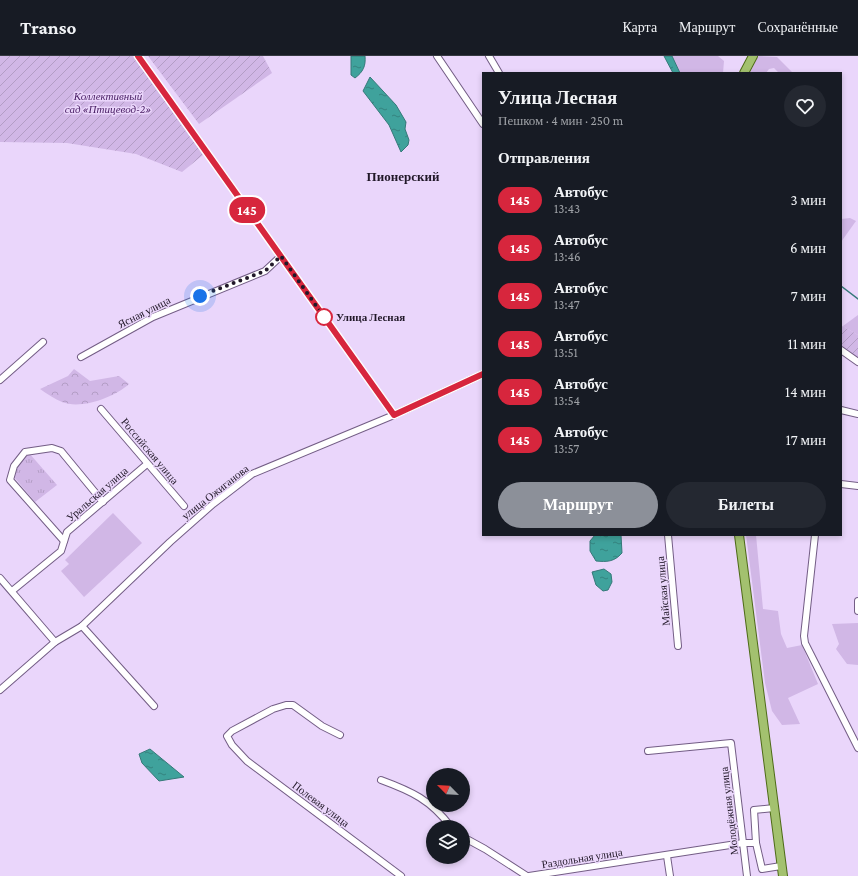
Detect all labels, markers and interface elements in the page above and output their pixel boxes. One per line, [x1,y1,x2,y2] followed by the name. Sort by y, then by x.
[20,17,76,38] text: Transo
[622,19,657,35] text: Карта
[679,19,735,35] text: Маршрут
[757,19,838,35] text: Сохранённые
[784,85,826,127] button: heart
[498,87,617,108] text: Улица Лесная
[65,90,151,115] park label: Коллективный сад «Птицевод-2»
[498,113,623,128] text: Пешком · 4 мин · 250 m
[498,150,590,166] text: Отправления
[367,169,440,184] district label: Пионерский
[554,184,608,200] text: Автобус
[510,192,530,208] text: 145
[791,192,826,208] text: 3 мин
[224,197,270,223] line badge: 145
[554,201,580,216] text: 13:43
[237,202,257,218] text: 145
[554,232,608,248] text: Автобус
[510,240,530,256] text: 145
[790,240,826,256] text: 6 мин
[554,249,581,264] text: 13:46
[554,280,608,296] text: Автобус
[190,286,210,306] your location
[510,288,530,304] text: 145
[791,288,826,304] text: 7 мин
[116,294,172,330] street label: Ясная улица
[554,297,580,312] text: 13:47
[315,308,333,326] marker: Улица Лесная
[336,311,405,323] place label: Улица Лесная
[554,328,608,344] text: Автобус
[510,336,530,352] text: 145
[788,336,826,352] text: 11 мин
[554,345,578,360] text: 13:51
[554,376,608,392] text: Автобус
[510,384,530,400] text: 145
[785,384,826,400] text: 14 мин
[554,393,580,408] text: 13:54
[119,416,181,486] street label: Российская улица
[554,424,608,440] text: Автобус
[510,432,530,448] text: 145
[786,432,826,448] text: 17 мин
[554,441,579,456] text: 13:57
[179,462,251,522] street label: улица Ожиганова
[64,464,130,524] street label: Уральская улица
[498,482,658,528] button: Маршрут
[666,482,826,528] button: Билеты
[654,556,672,626] street label: Майская улица
[718,766,740,856] street label: Молодёжная улица
[426,768,470,812] north arrow
[426,768,470,864] map controls
[290,779,352,829] street label: Полевая улица
[426,820,470,864] button: layers
[541,846,623,870] street label: Раздольная улица

